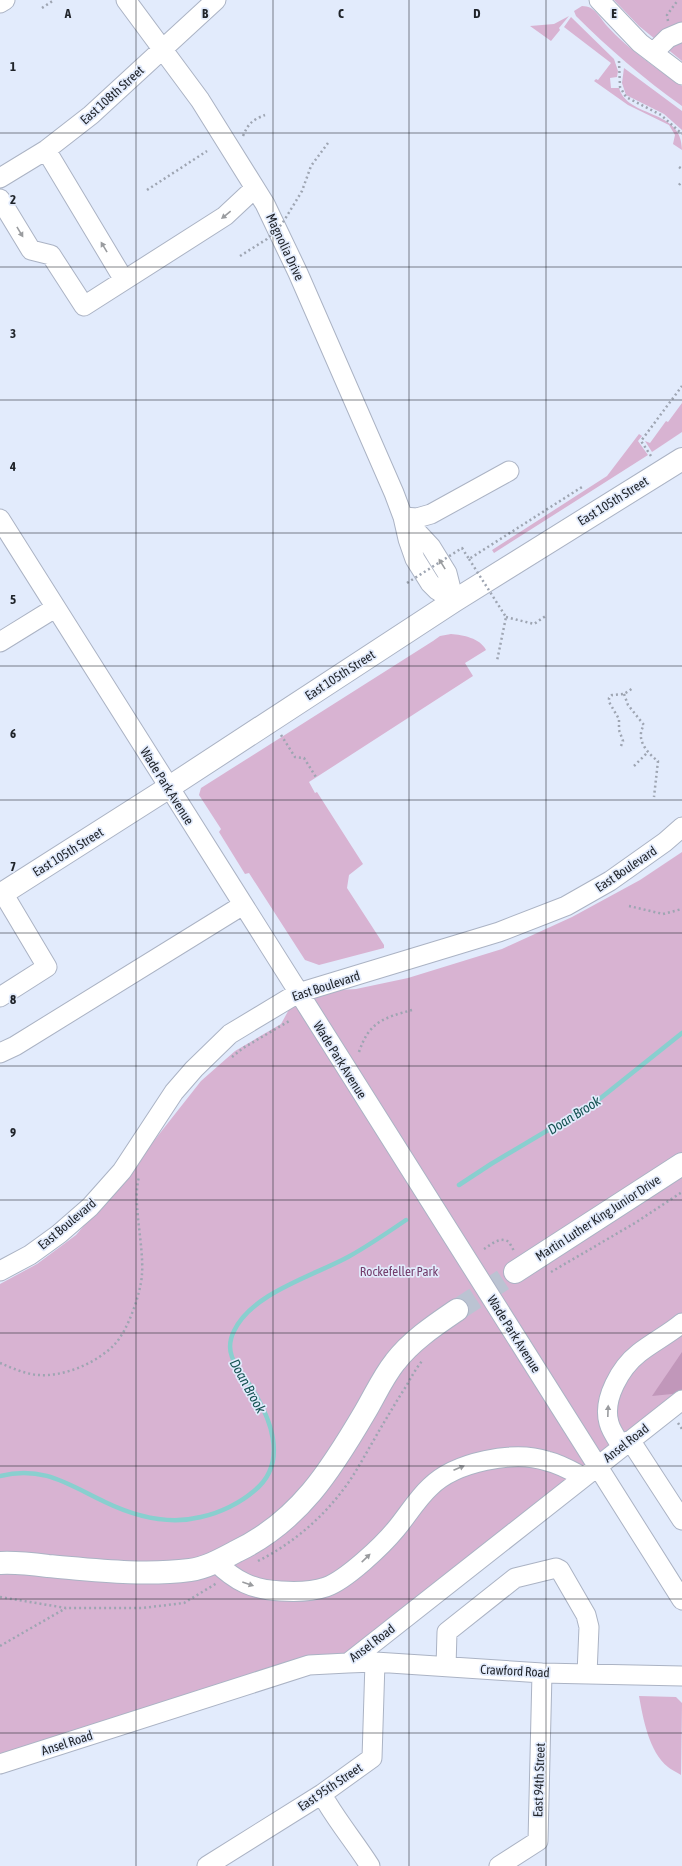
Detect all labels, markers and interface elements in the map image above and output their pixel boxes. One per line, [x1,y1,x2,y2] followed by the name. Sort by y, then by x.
[64,6,72,21] text: A
[202,6,209,21] text: B
[338,6,344,21] text: C
[473,6,481,21] text: D
[611,6,617,21] text: E
[10,59,16,74] text: 1
[77,62,147,127] street label: East 108th Street
[10,192,16,207] text: 2
[221,210,232,219] one-way arrow
[263,211,307,283] street label: Magnolia Drive
[16,227,24,237] one-way arrow
[100,242,108,252] one-way arrow
[10,326,16,341] text: 3
[9,459,16,474] text: 4
[575,473,651,529] street label: East 105th Street
[438,558,445,570] one-way arrow
[10,592,16,607] text: 5
[302,647,378,703] street label: East 105th Street
[10,726,16,741] text: 6
[137,745,197,828] street label: Wade Park Avenue
[30,824,106,880] street label: East 105th Street
[593,843,659,895] street label: East Boulevard
[10,859,16,874] text: 7
[290,968,362,1004] street label: East Boulevard
[10,992,16,1007] text: 8
[310,1019,370,1102] street label: Wade Park Avenue
[545,1092,604,1137] water label: Doan Brook
[10,1125,16,1140] text: 9
[533,1172,663,1264] street label: Martin Luther King Junior Drive
[35,1196,99,1252] street label: East Boulevard
[360,1264,438,1279] park label: Rockefeller Park
[484,1293,544,1376] street label: Wade Park Avenue
[227,1356,270,1417] water label: Doan Brook
[605,1404,611,1417] one-way arrow
[600,1421,652,1465] street label: Ansel Road
[454,1465,466,1471] one-way arrow
[361,1553,371,1562] one-way arrow
[242,1581,254,1587] one-way arrow
[346,1621,398,1665] street label: Ansel Road
[480,1662,550,1680] street label: Crawford Road
[39,1728,95,1758] street label: Ansel Road
[530,1742,548,1817] street label: East 94th Street
[295,1760,365,1814] street label: East 95th Street

